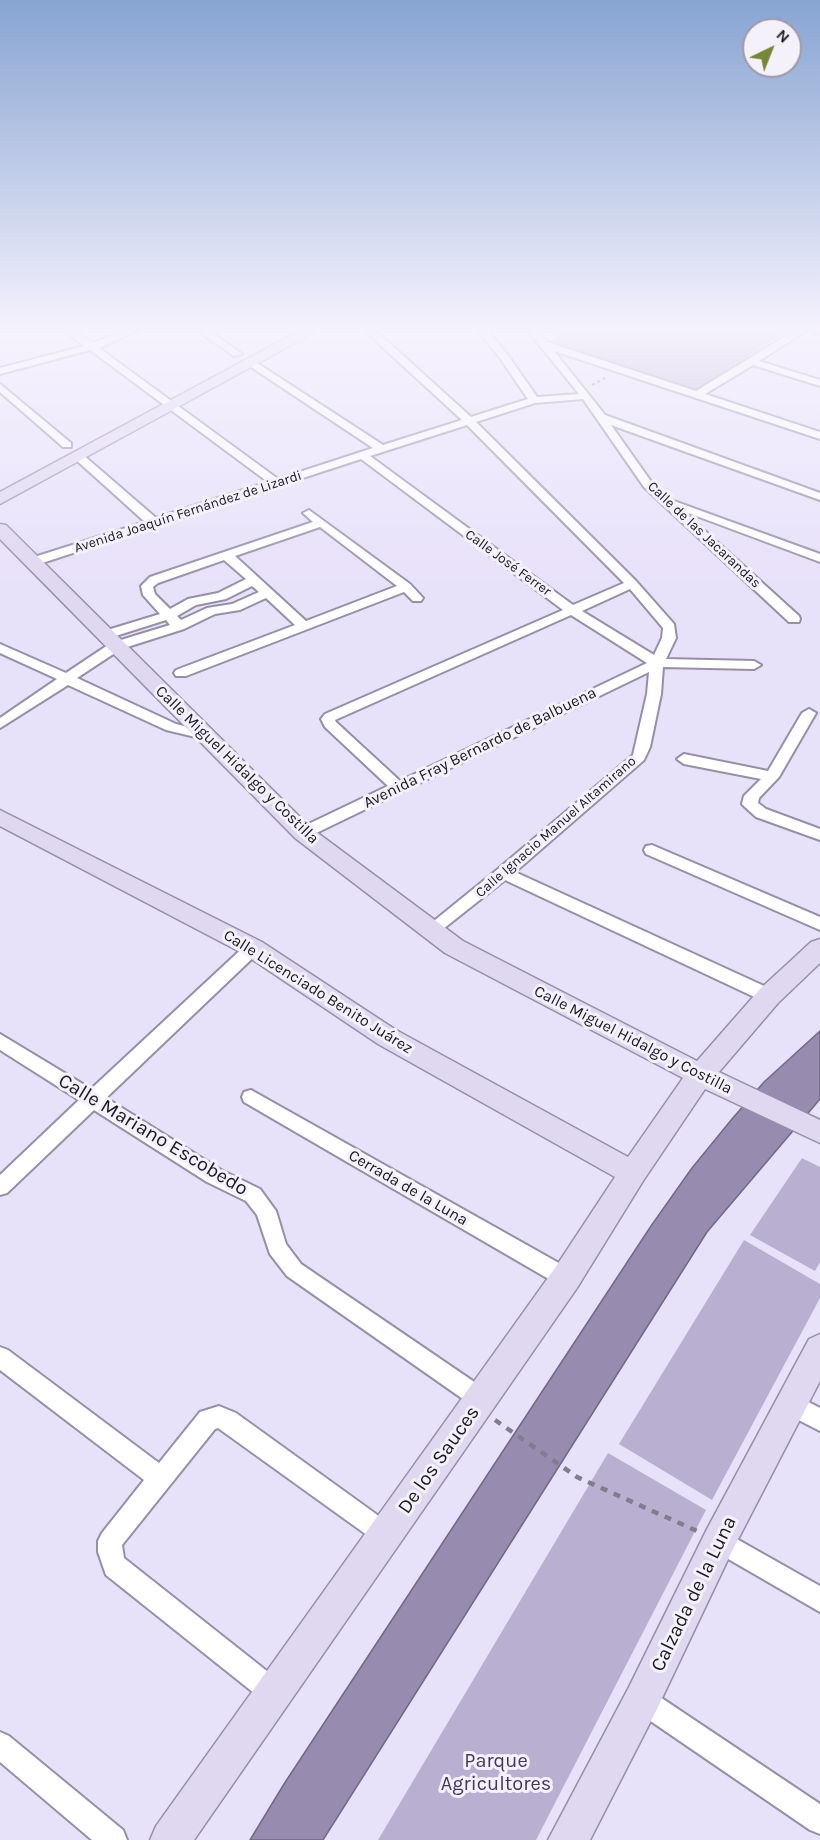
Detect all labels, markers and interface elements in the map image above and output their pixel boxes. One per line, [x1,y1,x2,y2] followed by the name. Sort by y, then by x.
[742,18,802,78] north arrow
[773,25,794,47] text: N
[72,467,304,557] street label: Avenida Joaquín Fernández de Lizardi
[644,478,764,592] street label: Calle de las Jacarandas
[462,526,554,600] street label: Calle José Ferrer
[151,682,323,848] street label: Calle Miguel Hidalgo y Costilla
[360,683,600,813] street label: Avenida Fray Bernardo de Balbuena
[472,753,640,901] street label: Calle Ignacio Manuel Altamirano
[220,926,416,1058] street label: Calle Licenciado Benito Juárez
[531,982,735,1098] street label: Calle Miguel Hidalgo y Costilla
[54,1069,252,1201] street label: Calle Mariano Escobedo
[345,1146,471,1230] street label: Cerrada de la Luna
[393,1401,485,1519] street label: De los Sauces
[646,1512,742,1676] street label: Calzada de la Luna
[441,1749,551,1796] park label: Parque Agricultores

